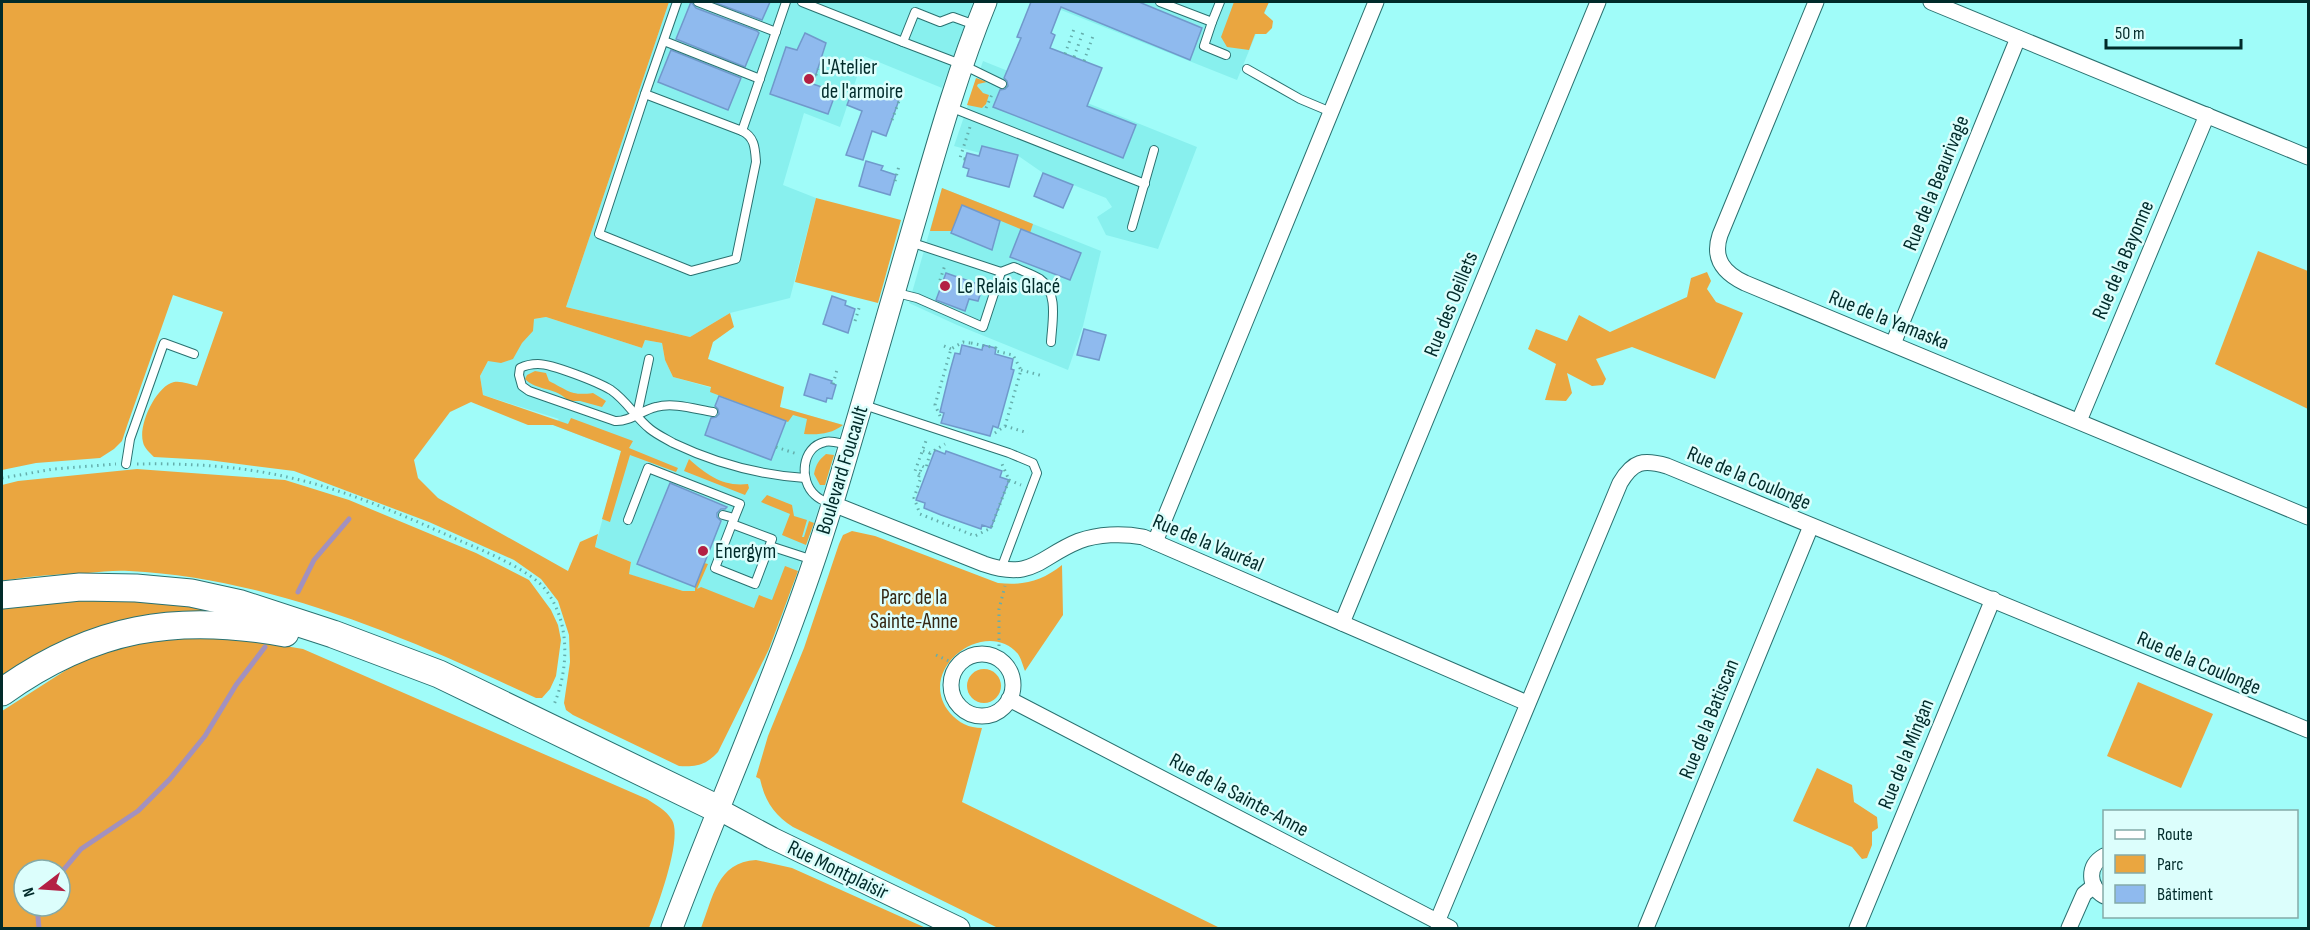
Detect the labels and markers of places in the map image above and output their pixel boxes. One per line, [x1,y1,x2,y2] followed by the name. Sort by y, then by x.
[821,55,903,104] place label: L'Atelier de l'armoire
[802,72,816,86] marker: L'Atelier de l'armoire
[957,274,1060,299] place label: Le Relais Glacé
[938,279,952,293] marker: Le Relais Glacé
[715,539,776,564] place label: Energym
[696,544,710,558] marker: Energym

